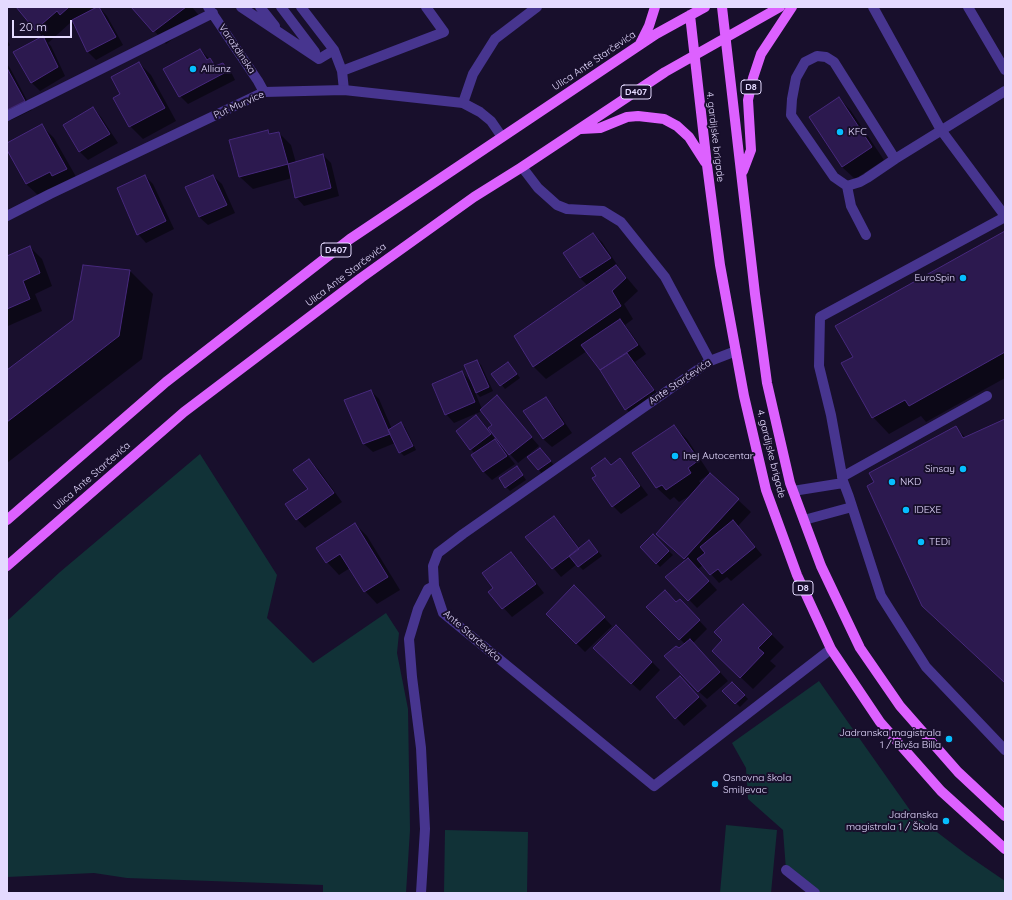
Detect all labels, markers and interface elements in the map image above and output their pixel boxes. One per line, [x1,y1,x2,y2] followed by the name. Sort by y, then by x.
[14,12,74,38] scale bar
[19,19,47,34] text: 20 m
[216,22,258,76] street label: Varaždinska
[550,29,638,93] street label: Ulica Ante Starčevića
[201,63,231,75] place label: Allianz
[188,64,198,74] marker: Allianz
[741,80,761,94] road number: D8
[621,85,651,99] road number: D407
[212,88,266,122] street label: Put Murvice
[704,91,726,183] street label: 4. gardijske brigade
[848,126,867,138] place label: KFC
[835,127,845,137] marker: KFC
[303,241,389,309] street label: Ulica Ante Starčevića
[321,243,351,257] road number: D407
[914,272,955,284] place label: EuroSpin
[958,273,968,283] marker: EuroSpin
[647,357,713,407] street label: Ante Starčevića
[754,408,788,500] street label: 4. gardijske brigade
[51,439,133,513] street label: Ulica Ante Starčevića
[683,450,754,462] place label: Inej Autocentar
[670,451,680,461] marker: Inej Autocentar
[925,463,955,475] place label: Sinsay
[958,464,968,474] marker: Sinsay
[900,476,921,488] place label: NKD
[887,477,897,487] marker: NKD
[914,504,941,516] place label: IDEXE
[901,505,911,515] marker: IDEXE
[929,536,950,548] place label: TEDi
[916,537,926,547] marker: TEDi
[793,581,813,595] road number: D8
[441,608,503,664] street label: Ante Starčevića
[839,727,941,750] place label: Jadranska magistrala 1 / Bivša Billa
[944,734,954,744] marker: Jadranska magistrala 1 / Bivša Billa
[723,772,791,796] place label: Osnovna škola Smiljevac
[710,779,720,789] marker: Osnovna škola Smiljevac
[846,809,938,832] place label: Jadranska magistrala 1 / Škola
[941,816,951,826] marker: Jadranska magistrala 1 / Škola

